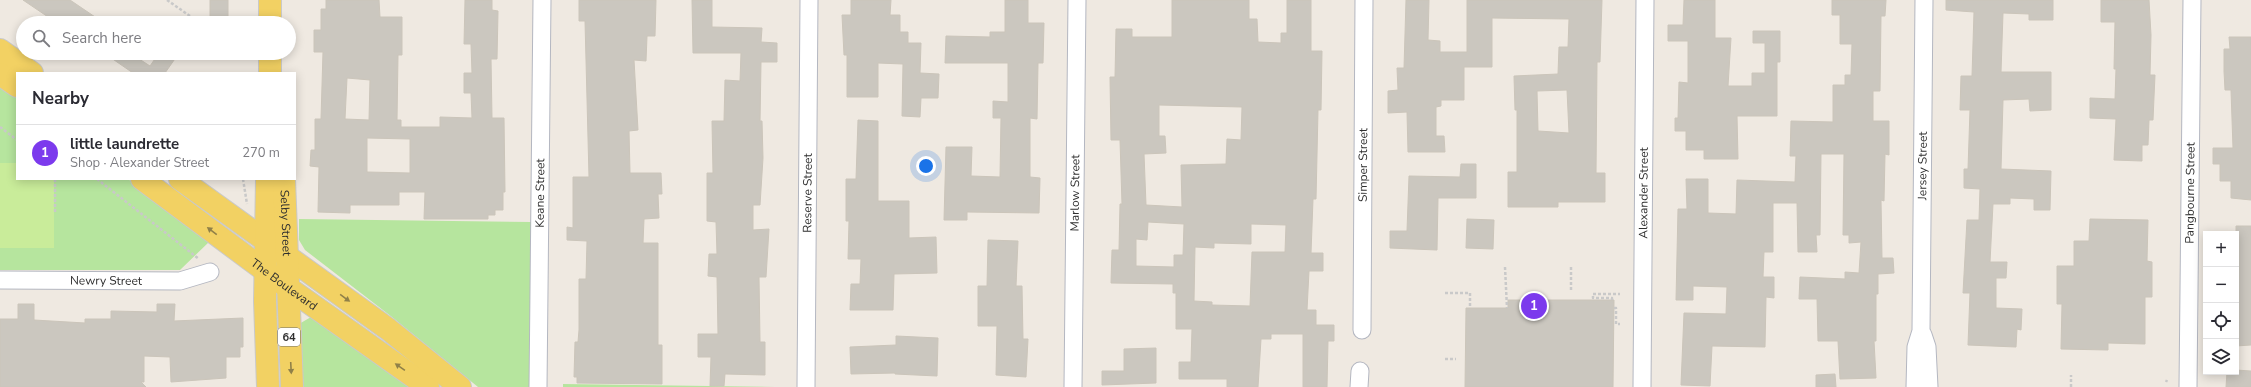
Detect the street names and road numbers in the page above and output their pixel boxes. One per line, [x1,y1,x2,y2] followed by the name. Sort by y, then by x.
[1355,127,1371,202] street label: Simper Street
[1914,131,1931,201] street label: Jersey Street
[2181,141,2199,244] street label: Pangbourne Street
[1635,146,1652,239] street label: Alexander Street
[799,152,816,233] street label: Reserve Street
[1067,154,1083,232] street label: Marlow Street
[532,158,548,228] street label: Keane Street
[276,190,295,257] street label: Selby Street
[248,255,321,314] street label: The Boulevard
[70,272,143,289] street label: Newry Street
[278,328,300,346] road number: 64

